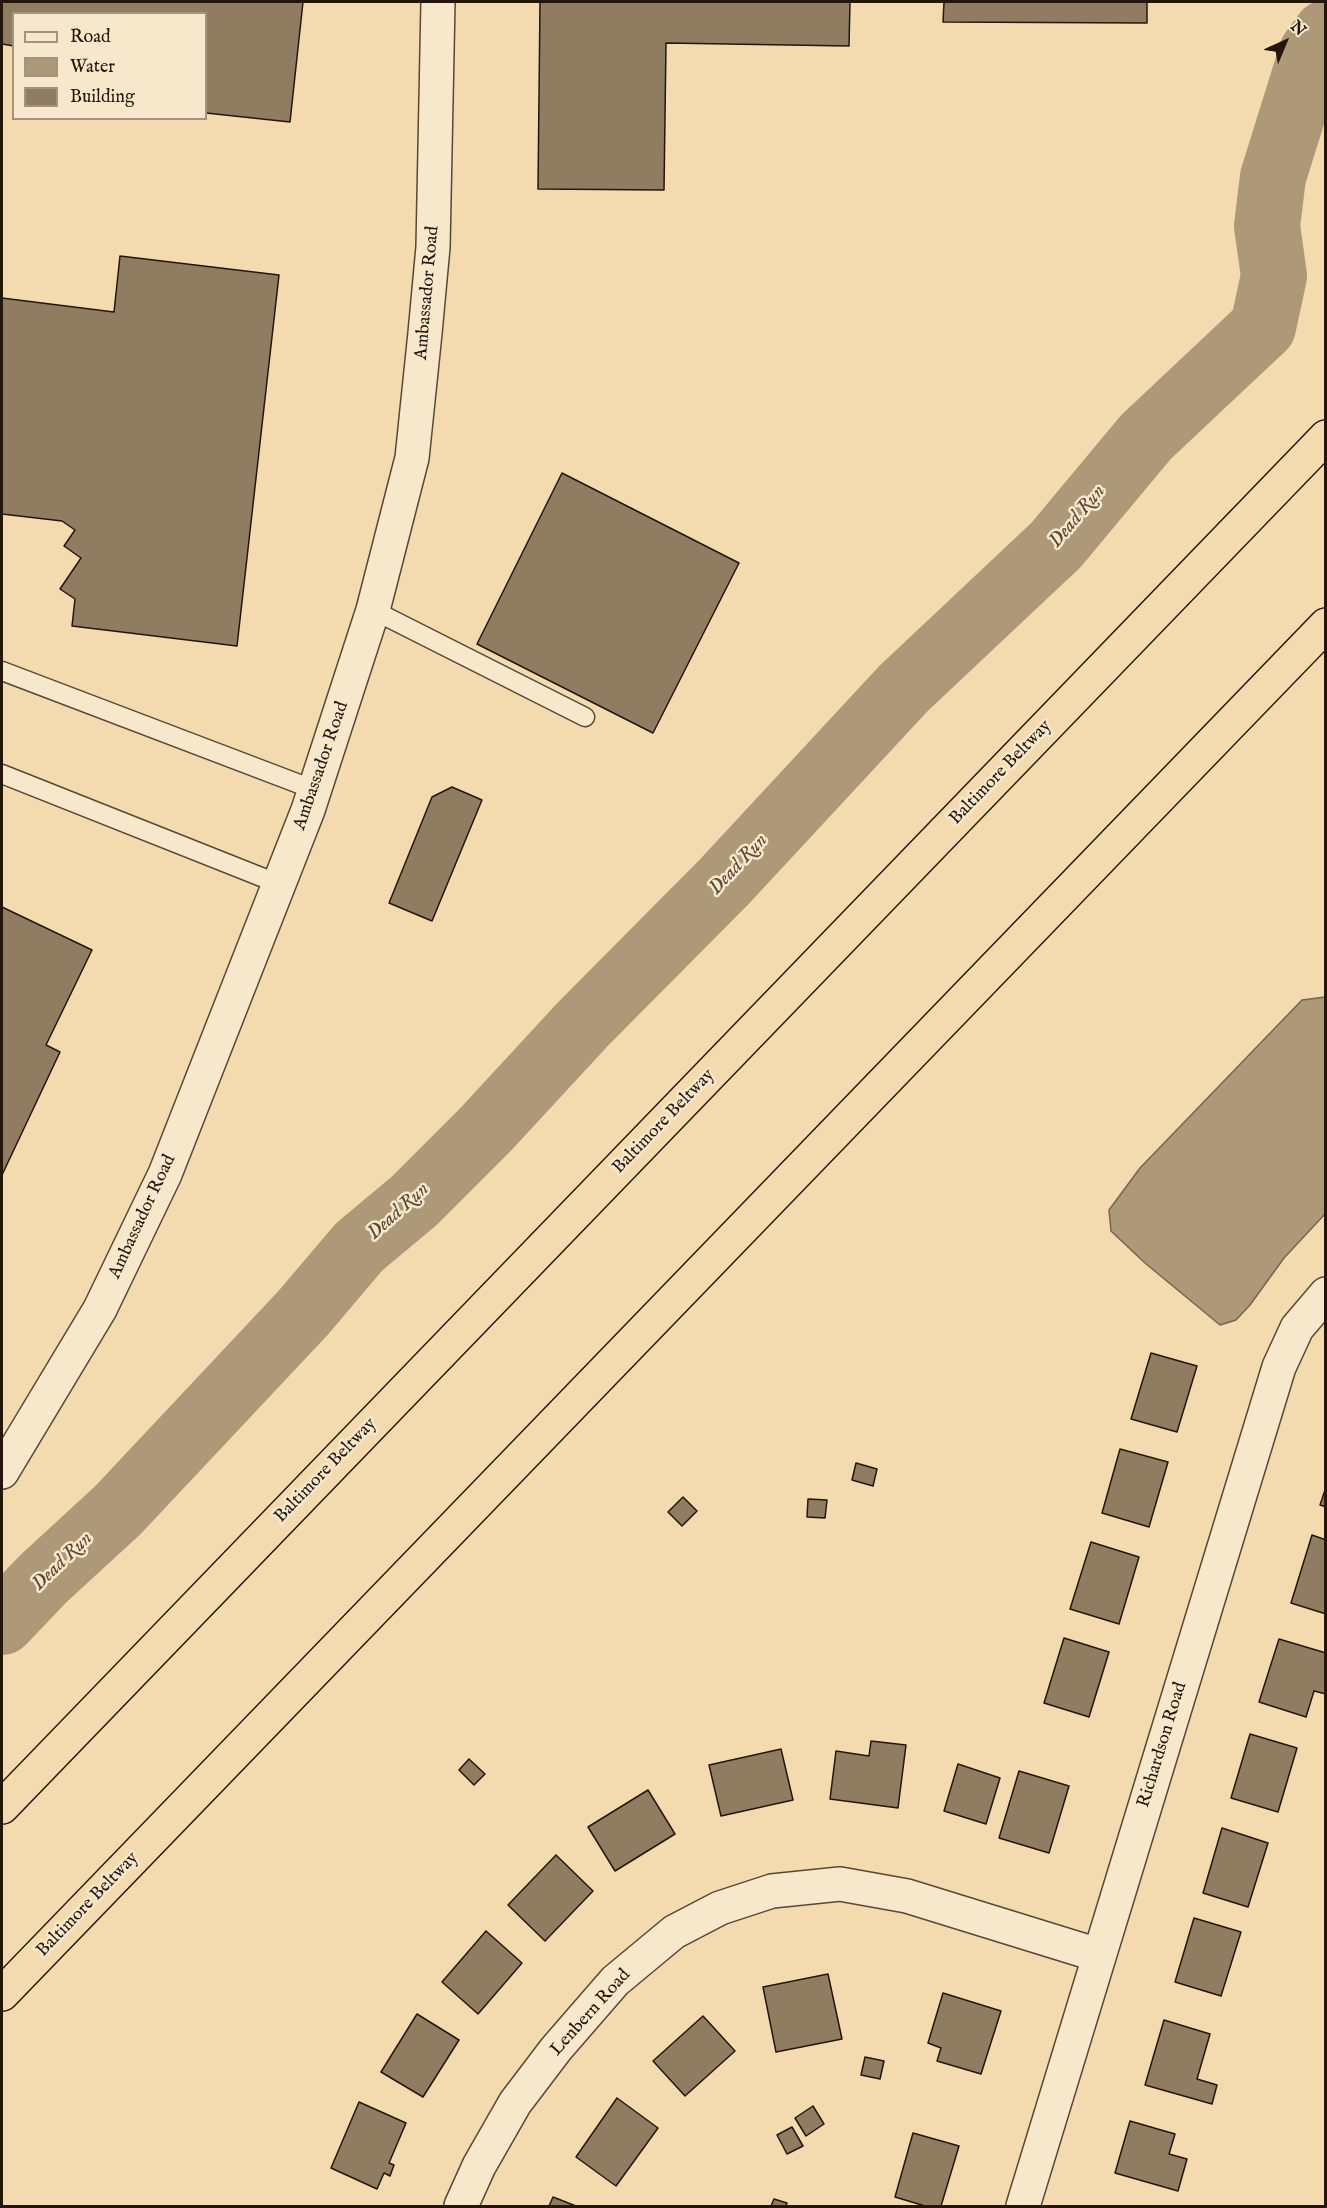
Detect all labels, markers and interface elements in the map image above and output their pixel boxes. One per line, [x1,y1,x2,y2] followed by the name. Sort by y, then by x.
[12,12,207,120] legend
[1255,12,1315,72] north arrow
[1286,17,1309,41] text: N
[70,26,111,49] text: Road
[70,56,115,79] text: Water
[70,86,135,109] text: Building
[411,225,445,361] street label: Ambassador Road
[1045,481,1111,553] water label: Dead Run
[290,699,354,833] street label: Ambassador Road
[945,716,1057,830] street label: Baltimore Beltway
[705,829,773,901] water label: Dead Run
[608,1065,720,1179] street label: Baltimore Beltway
[105,1152,181,1282] street label: Ambassador Road
[363,1178,435,1246] water label: Dead Run
[270,1414,382,1528] street label: Baltimore Beltway
[28,1527,98,1597] water label: Dead Run
[1134,1680,1192,1810] street label: Richardson Road
[32,1848,144,1962] street label: Baltimore Beltway
[546,1965,636,2061] street label: Lenbern Road

